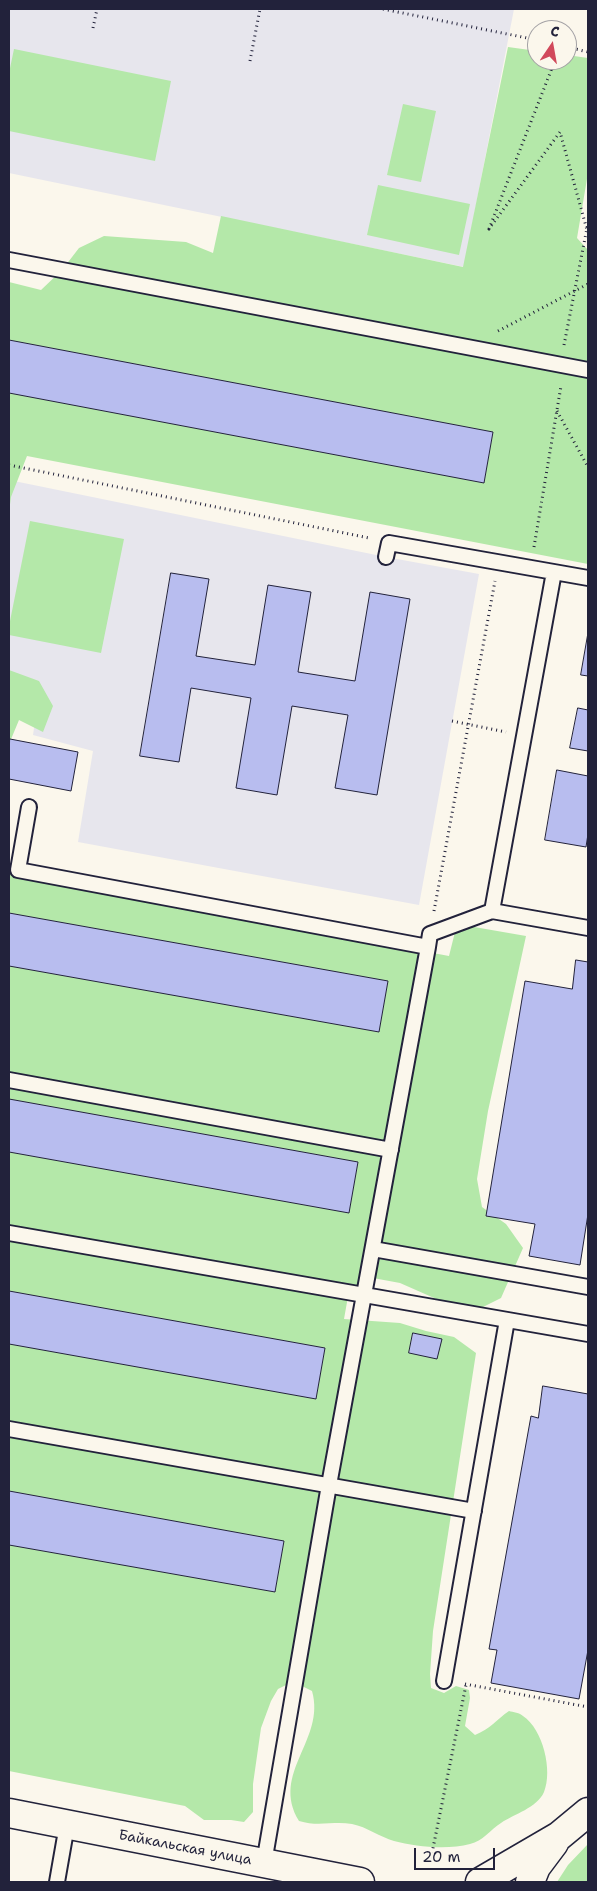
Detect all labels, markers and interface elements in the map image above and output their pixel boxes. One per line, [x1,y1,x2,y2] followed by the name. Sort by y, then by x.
[527,20,577,70] north arrow
[549,22,561,41] text: С
[117,1827,253,1869] street label: Байкальская улица
[417,1838,498,1870] scale bar
[422,1847,461,1867] text: 20 m

